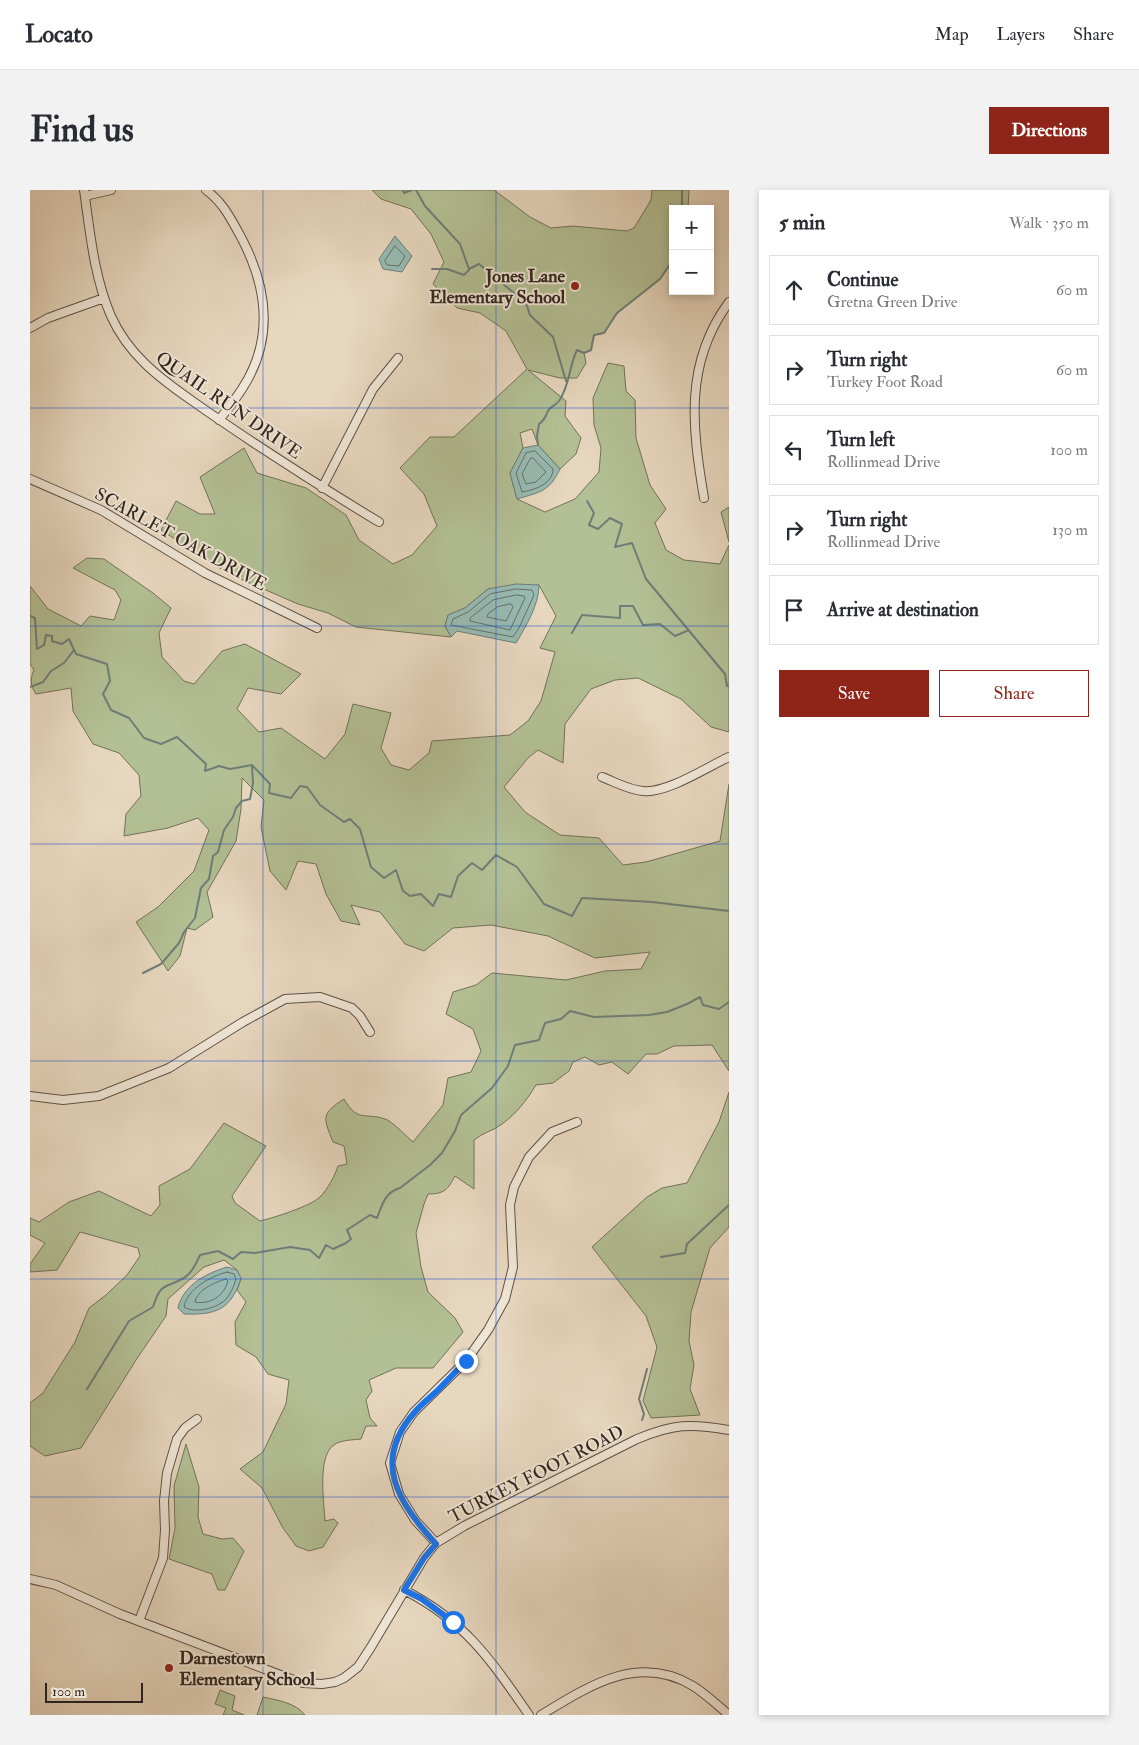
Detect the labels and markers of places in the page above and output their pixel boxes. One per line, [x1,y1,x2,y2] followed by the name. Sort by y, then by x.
[429,265,565,309] place label: Jones Lane Elementary School
[569,280,581,292] marker: Jones Lane Elementary School
[179,1647,315,1691] place label: Darnestown Elementary School
[163,1662,175,1674] marker: Darnestown Elementary School

